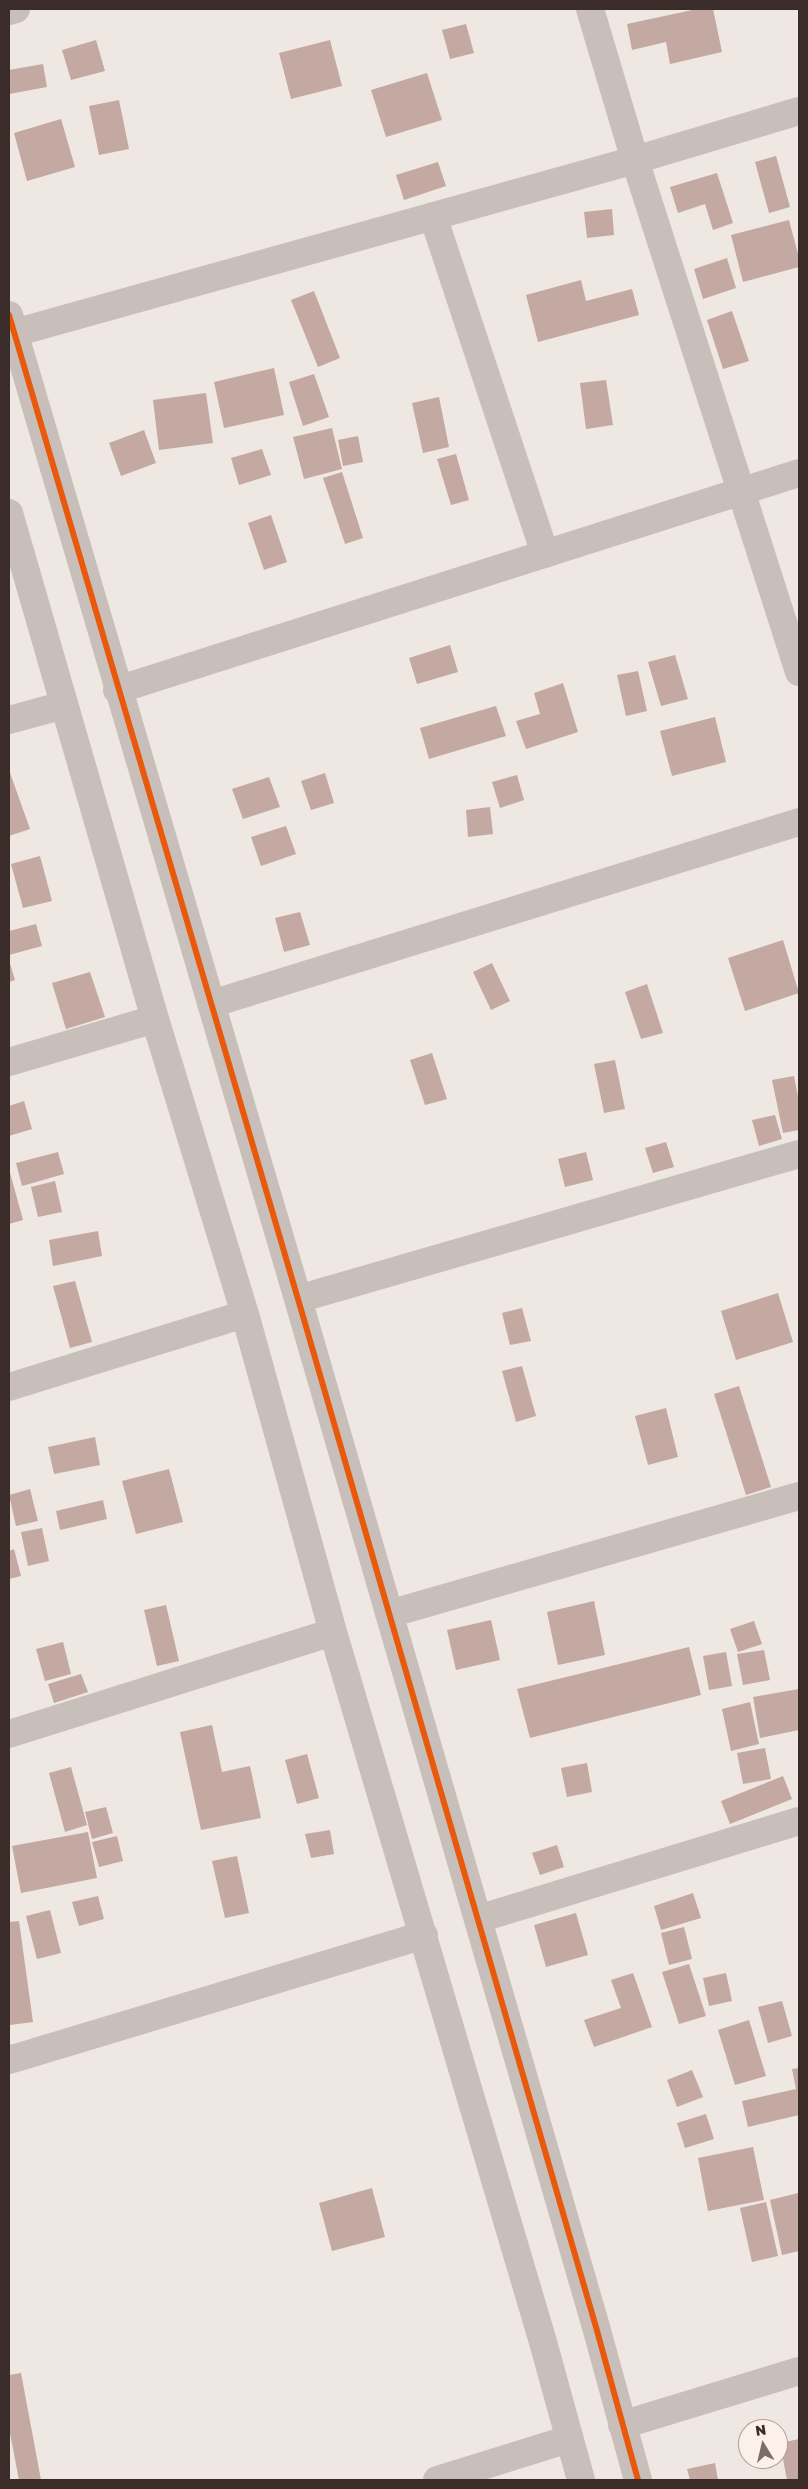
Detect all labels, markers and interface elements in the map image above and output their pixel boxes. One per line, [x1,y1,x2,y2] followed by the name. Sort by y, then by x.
[738,2419,788,2469] north arrow
[754,2420,767,2439] text: N

